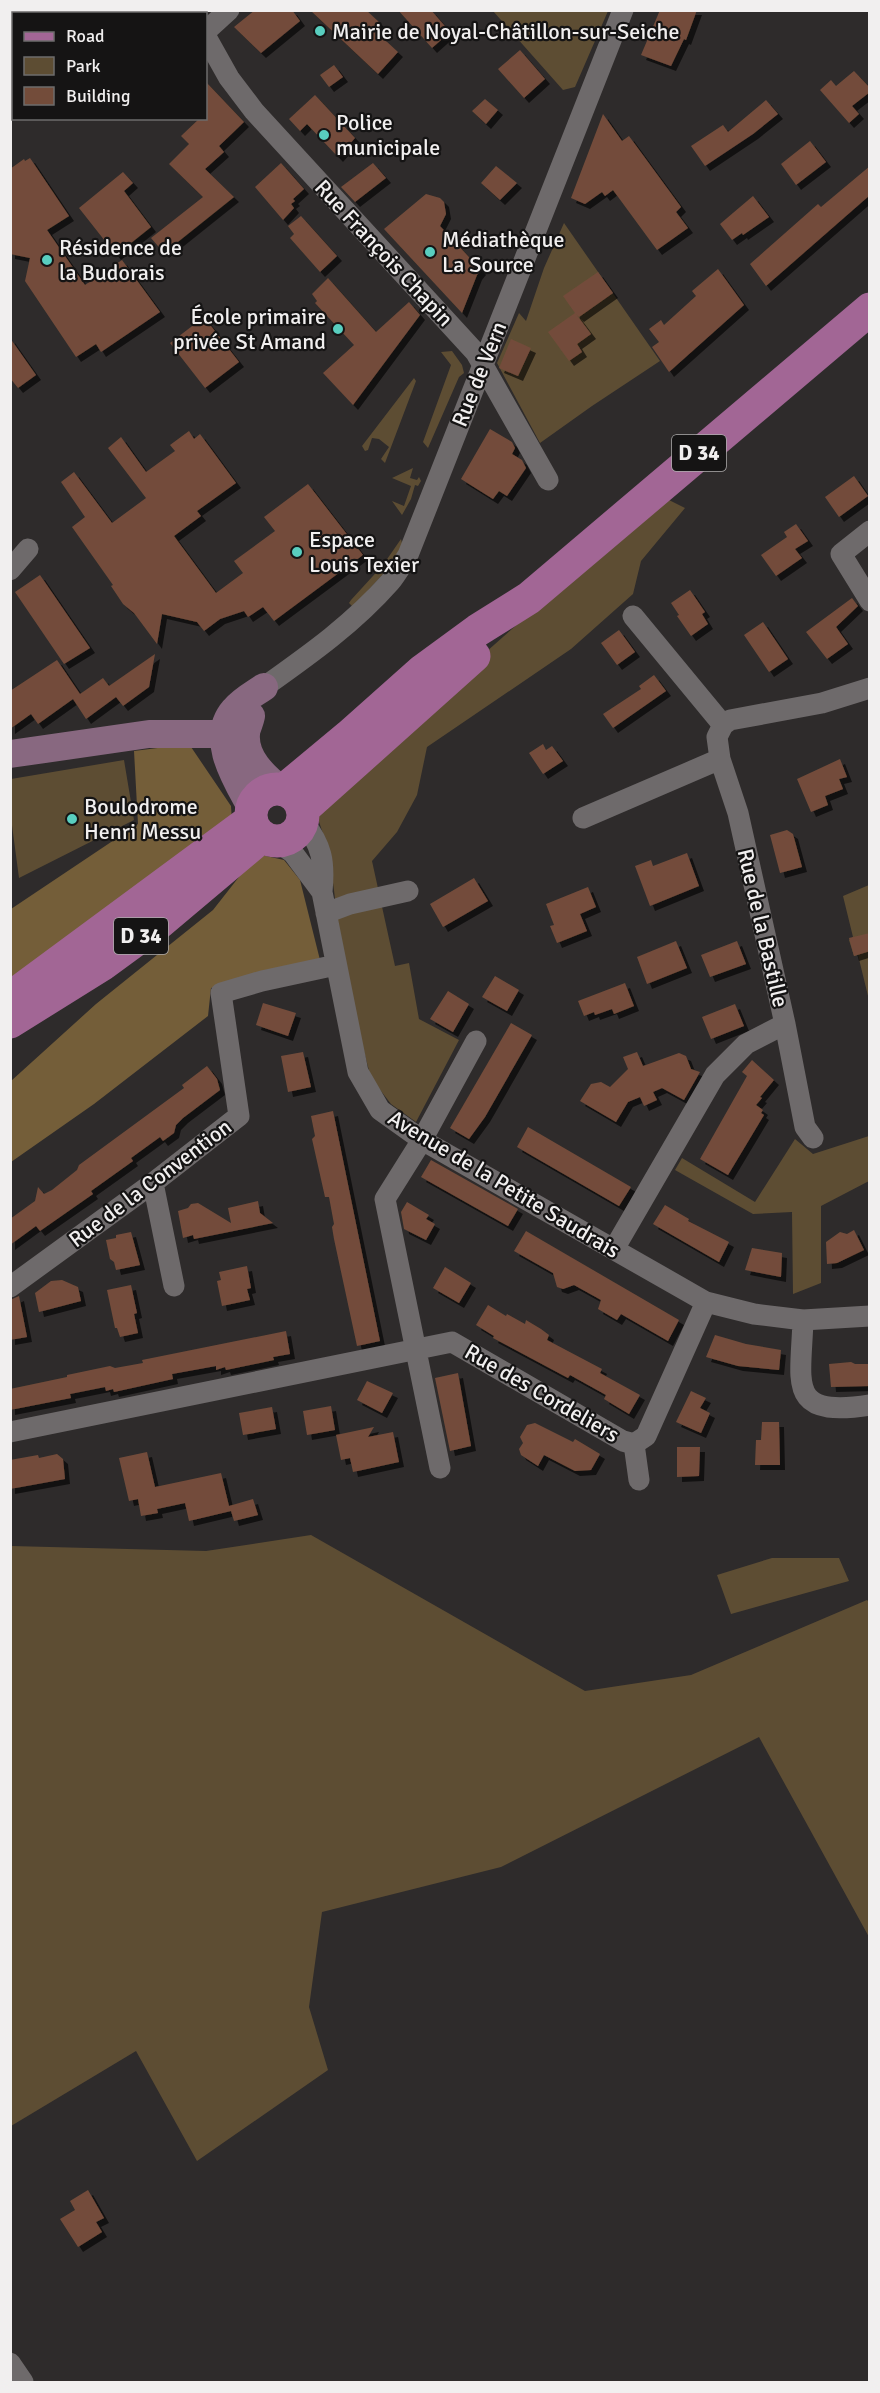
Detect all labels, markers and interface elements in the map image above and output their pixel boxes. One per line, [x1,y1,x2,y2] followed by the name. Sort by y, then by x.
[12,12,207,120] legend
[332,18,680,45] place label: Mairie de Noyal-Châtillon-sur-Seiche
[313,24,327,38] marker: Mairie de Noyal-Châtillon-sur-Seiche
[66,25,105,47] text: Road
[66,55,101,77] text: Park
[66,85,130,107] text: Building
[336,109,440,161] place label: Police municipale
[317,128,331,142] marker: Police municipale
[309,174,459,332] street label: Rue François Chapin
[442,226,565,278] place label: Médiathèque La Source
[59,234,182,286] place label: Résidence de la Budorais
[423,245,437,259] marker: Médiathèque La Source
[40,253,54,267] marker: Résidence de la Budorais
[173,303,326,355] place label: École primaire privée St Amand
[446,318,512,430] street label: Rue de Vern
[331,322,345,336] marker: École primaire privée St Amand
[672,435,726,471] road number: D 34
[309,526,419,578] place label: Espace Louis Texier
[290,545,304,559] marker: Espace Louis Texier
[84,793,201,845] place label: Boulodrome Henri Messu
[65,812,79,826] marker: Boulodrome Henri Messu
[732,846,794,1010] street label: Rue de la Bastille
[114,918,168,954] road number: D 34
[383,1104,625,1264] street label: Avenue de la Petite Saudrais
[63,1113,237,1253] street label: Rue de la Convention
[460,1338,624,1448] street label: Rue des Cordeliers

